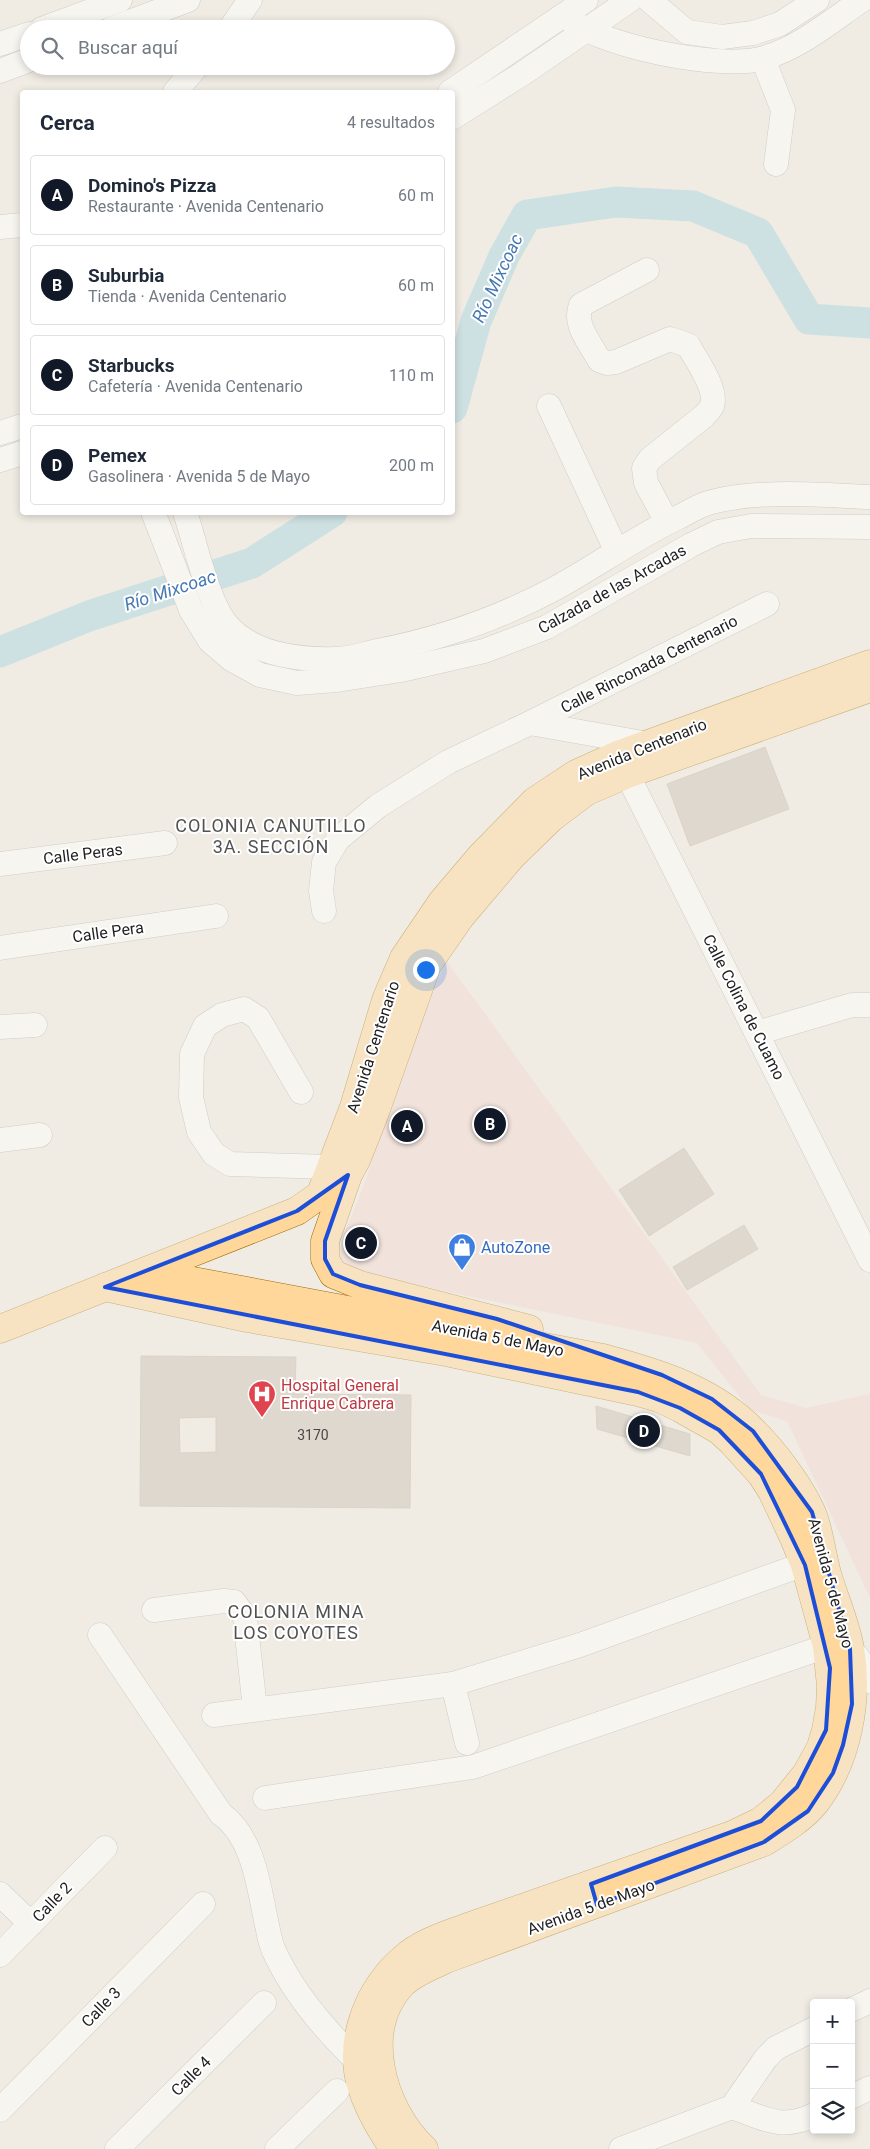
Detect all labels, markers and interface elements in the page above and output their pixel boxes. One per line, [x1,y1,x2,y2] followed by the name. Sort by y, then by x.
[20,20,455,75] search box
[38,34,66,62] icon: search
[78,36,178,59] text: Buscar aquí
[40,111,95,135] text: Cerca
[347,113,435,132] text: 4 resultados
[88,174,216,197] text: Domino's Pizza
[52,186,62,205] text: A
[398,186,434,205] text: 60 m
[88,197,324,216] text: Restaurante · Avenida Centenario
[467,230,527,326] water label: Río Mixcoac
[88,264,165,287] text: Suburbia
[52,276,62,295] text: B
[398,276,434,295] text: 60 m
[88,287,287,306] text: Tienda · Avenida Centenario
[88,354,174,377] text: Starbucks
[52,366,62,385] text: C
[389,366,434,385] text: 110 m
[88,377,303,396] text: Cafetería · Avenida Centenario
[88,444,147,467] text: Pemex
[52,456,62,475] text: D
[389,456,434,475] text: 200 m
[88,467,310,486] text: Gasolinera · Avenida 5 de Mayo
[535,540,689,638] street label: Calzada de las Arcadas
[121,565,219,615] water label: Río Mixcoac
[557,611,741,717] street label: Calle Rinconada Centenario
[574,714,710,784] street label: Avenida Centenario
[175,815,367,857] district label: COLONIA CANUTILLO 3A. SECCIÓN
[42,840,124,868] street label: Calle Peras
[71,918,145,946] street label: Calle Pera
[699,931,789,1083] street label: Calle Colina de Cuamo
[413,957,439,983] your location
[343,978,403,1116] street label: Avenida Centenario
[474,1105,506,1143] pin: B
[391,1107,423,1145] pin: A
[345,1224,377,1262] pin: C
[447,1232,477,1271] shop icon: AutoZone
[481,1238,550,1257] place label: AutoZone
[430,1316,566,1360] street label: Avenida 5 de Mayo
[281,1376,399,1413] place label: Hospital General Enrique Cabrera
[247,1379,277,1418] hospital icon: Hospital General Enrique Cabrera
[628,1412,660,1450] pin: D
[297,1427,329,1443] house number: 3170
[804,1516,858,1650] street label: Avenida 5 de Mayo
[227,1601,365,1643] district label: COLONIA MINA LOS COYOTES
[525,1875,657,1939] street label: Avenida 5 de Mayo
[28,1878,76,1926] street label: Calle 2
[77,1983,125,2031] street label: Calle 3
[810,1999,855,2134] map controls
[810,1999,855,2044] button: +
[810,2044,855,2089] button: −
[167,2052,215,2100] street label: Calle 4
[810,2089,855,2134] button: layers

